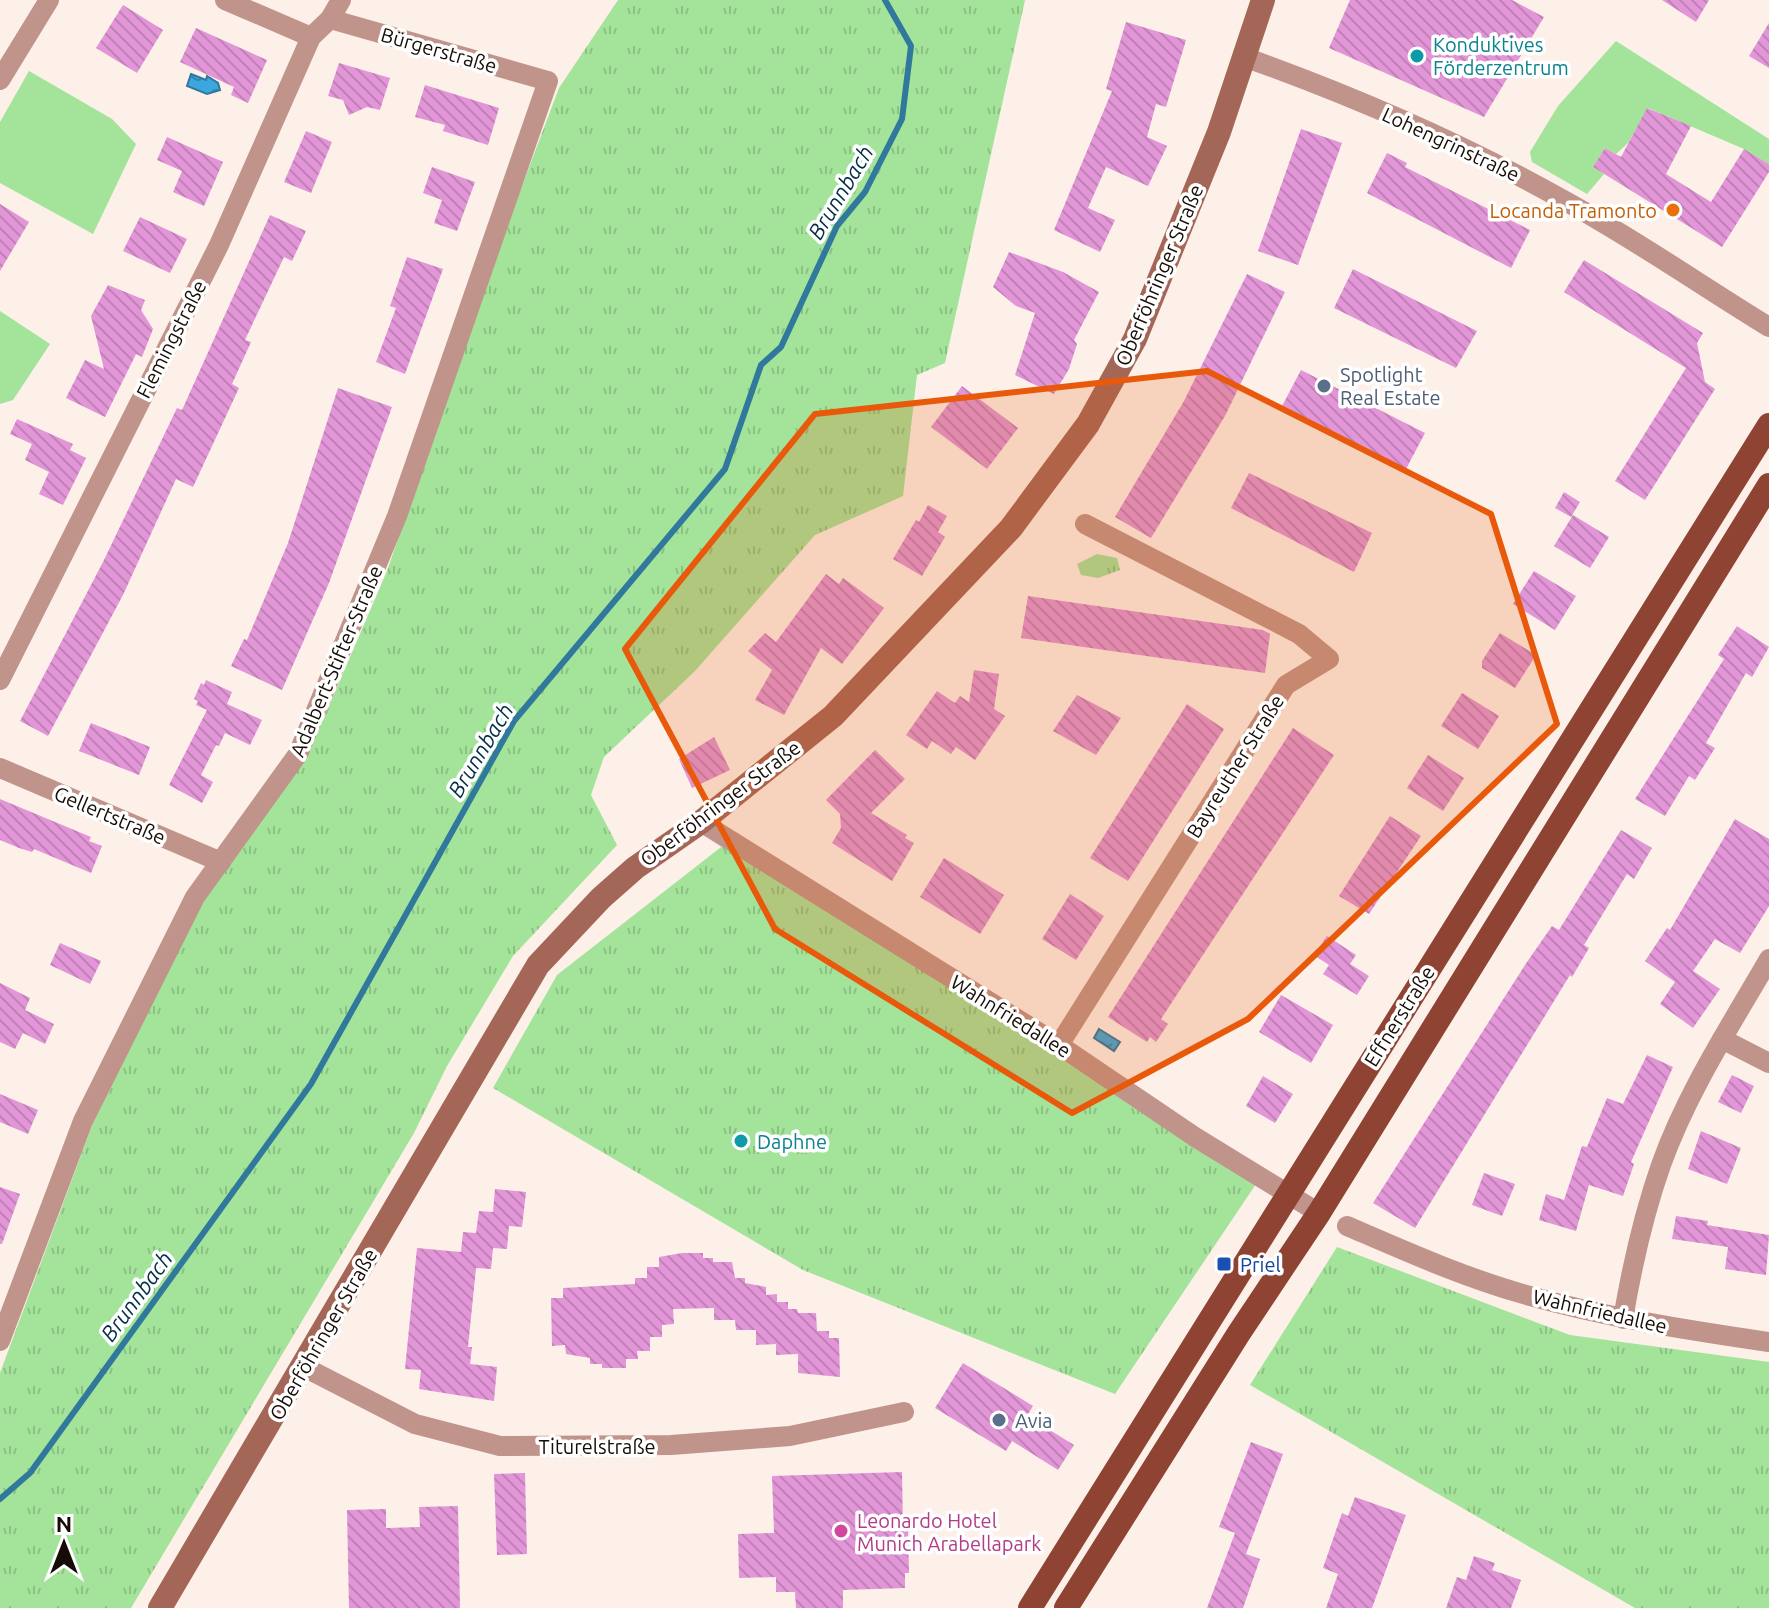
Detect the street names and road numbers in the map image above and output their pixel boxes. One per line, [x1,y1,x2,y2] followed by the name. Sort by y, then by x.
[378,23,500,77] street label: Bürgerstraße
[1379,102,1523,186] street label: Lohengrinstraße
[1110,181,1208,369] street label: Oberföhringer Straße
[131,276,211,402] street label: Flemingstraße
[285,562,387,760] street label: Adalbert-Stifter-Straße
[1182,690,1288,842] street label: Bayreuther Straße
[635,735,805,871] street label: Oberföhringer Straße
[51,781,169,849] street label: Gellertstraße
[1359,962,1439,1070] street label: Effnerstraße
[947,970,1075,1062] street label: Wahnfriedallee
[264,1244,382,1424] street label: Oberföhringer Straße
[1531,1284,1669,1338] street label: Wahnfriedallee
[538,1435,656,1458] street label: Titurelstraße

